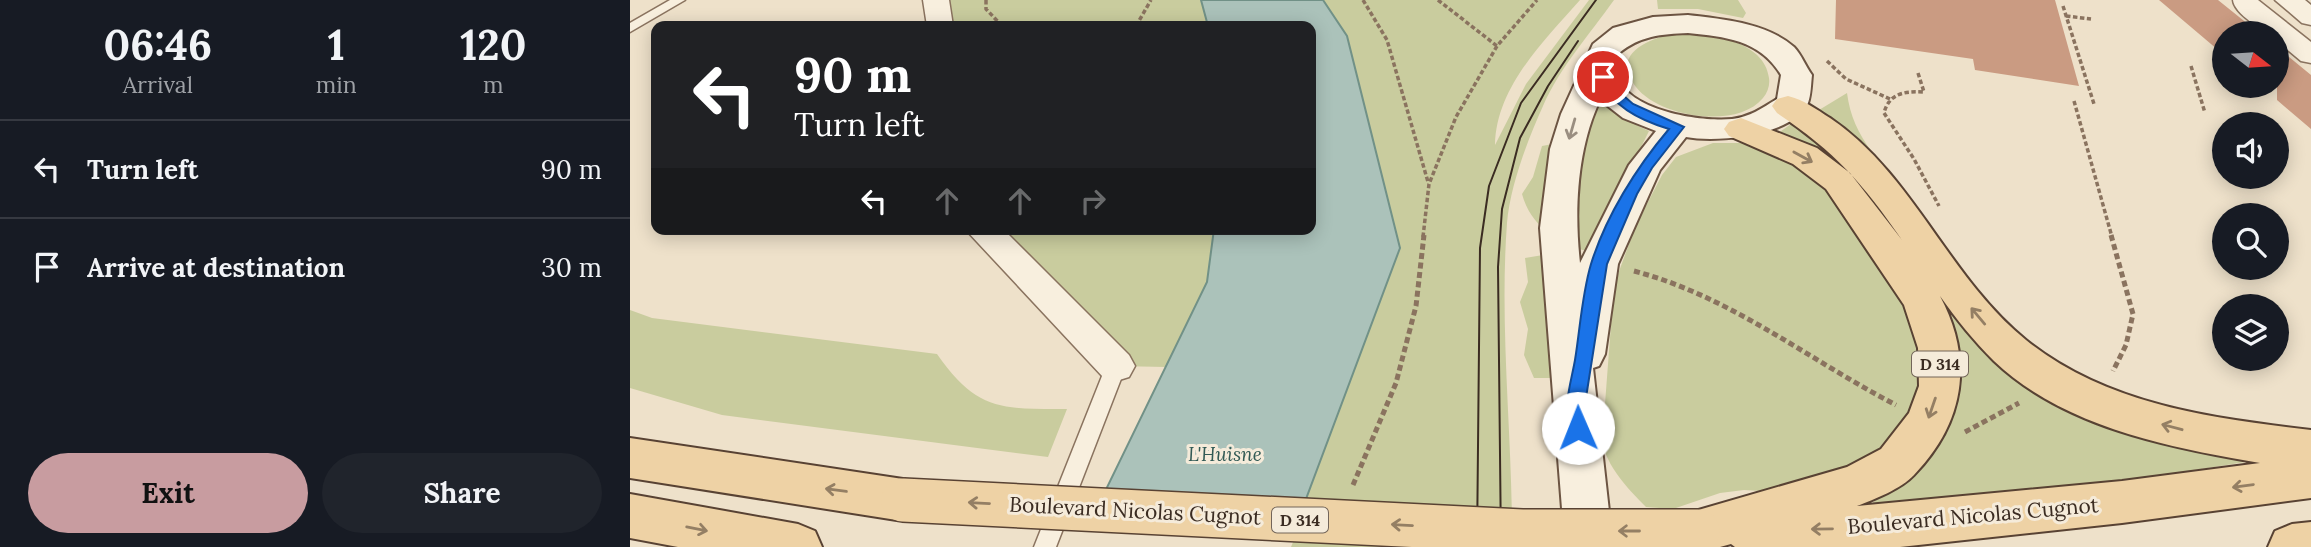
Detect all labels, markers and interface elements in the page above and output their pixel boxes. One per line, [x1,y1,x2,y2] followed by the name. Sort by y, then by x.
[104,18,212,72] text: 06:46
[328,18,345,72] text: 1
[460,18,526,72] text: 120
[2212,21,2289,98] north arrow
[2212,21,2289,371] map controls
[794,43,911,105] text: 90 m
[1573,47,1633,107] pin
[679,49,770,140] icon: left
[1584,58,1622,96] icon: arrive
[123,70,193,99] text: Arrival
[316,70,357,99] text: min
[483,70,504,99] text: m
[794,104,924,145] text: Turn left
[2212,112,2289,189] button: sound
[1565,117,1578,139] one-way arrow
[28,150,66,188] icon: left
[1793,150,1813,164] one-way arrow
[87,153,198,186] text: Turn left
[541,153,602,186] text: 90 m
[855,182,893,220] icon: left
[928,182,966,220] icon: ahead
[1001,182,1039,220] icon: ahead
[1074,182,1112,220] icon: right
[2212,203,2289,280] button: search
[28,248,66,286] icon: arrive
[87,251,345,284] text: Arrive at destination
[541,251,602,284] text: 30 m
[2212,294,2289,371] button: layers
[1970,307,1986,325] one-way arrow
[1912,352,1968,376] road number: D 314
[1541,391,1615,465] position arrow
[1925,397,1937,419] one-way arrow
[2161,419,2183,432] one-way arrow
[1188,442,1262,466] water label: L'Huisne
[28,453,308,533] button: Exit
[322,453,602,533] button: Share
[2233,479,2255,492] one-way arrow
[825,483,847,496] one-way arrow
[1008,490,1263,531] street label: Boulevard Nicolas Cugnot
[1846,491,2101,540] street label: Boulevard Nicolas Cugnot
[968,497,991,510] one-way arrow
[1272,508,1328,533] road number: D 314
[1391,518,1414,531] one-way arrow
[685,522,708,536] one-way arrow
[1811,522,1834,536] one-way arrow
[1618,524,1641,538] one-way arrow

